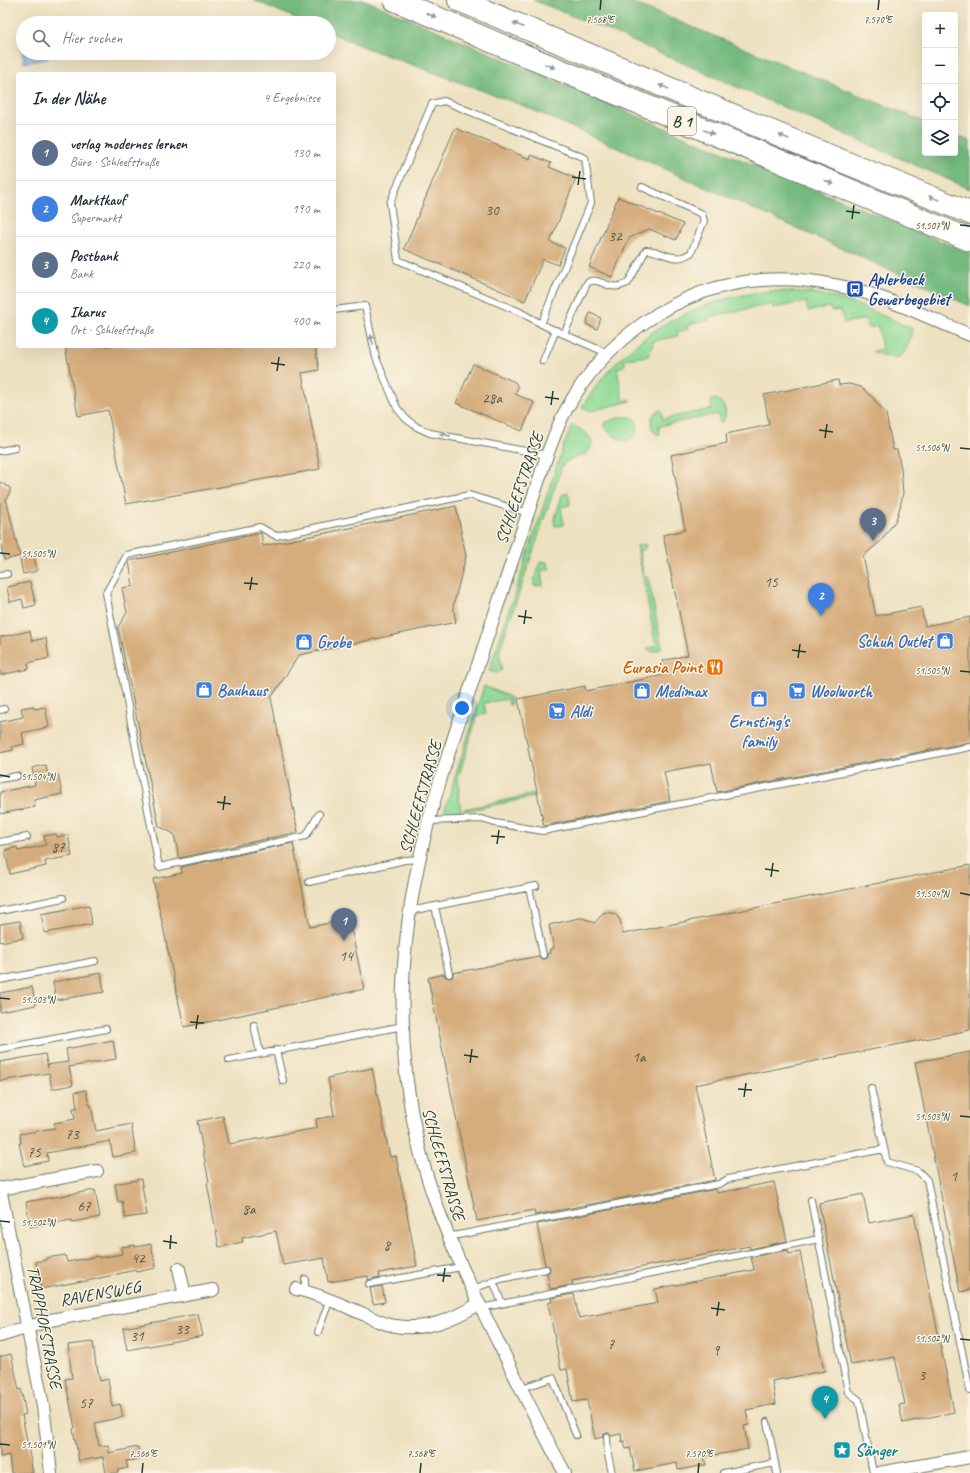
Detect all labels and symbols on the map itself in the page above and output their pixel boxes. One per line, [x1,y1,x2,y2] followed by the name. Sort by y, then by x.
[425,13,437,19] one-way arrow
[586,13,616,26] text: 7.568°E
[864,13,894,26] text: 7.570°E
[512,22,524,28] one-way arrow
[545,63,556,69] one-way arrow
[658,84,669,90] one-way arrow
[668,107,696,135] road number: B 1
[704,130,716,136] one-way arrow
[778,134,789,140] one-way arrow
[824,180,836,186] one-way arrow
[927,195,939,201] one-way arrow
[485,201,500,220] house number: 30
[915,219,951,232] text: 51.507°N
[608,227,623,246] house number: 32
[868,269,952,310] place label: Aplerbeck Gewerbegebiet
[845,279,865,299] bus stop icon: Aplerbeck Gewerbegebiet
[369,334,375,346] one-way arrow
[482,389,503,408] house number: 28a
[491,428,549,547] street label: SCHLEEFSTRASSE
[439,432,451,438] one-way arrow
[915,441,951,454] text: 51.506°N
[860,508,886,541] pin: 3
[21,547,57,560] text: 51.505°N
[764,573,779,592] house number: 15
[808,583,834,616] pin: 2
[857,631,934,652] place label: Schuh Outlet
[935,631,955,651] shop icon: Schuh Outlet
[294,632,314,652] shop icon: Grobe
[317,632,352,653] place label: Grobe
[622,657,704,678] place label: Eurasia Point
[705,657,725,677] restaurant icon: Eurasia Point
[915,664,951,677] text: 51.505°N
[194,680,214,700] shop icon: Bauhaus
[217,680,269,701] place label: Bauhaus
[632,681,652,701] shop icon: Medimax
[655,681,709,702] place label: Medimax
[787,681,807,701] supermarket icon: Woolworth
[810,681,873,702] place label: Woolworth
[749,689,769,709] shop icon: Ernsting's family
[452,698,472,718] your location
[547,701,567,721] supermarket icon: Aldi
[570,701,595,722] place label: Aldi
[729,711,791,752] place label: Ernsting's family
[394,736,447,856] street label: SCHLEEFSTRASSE
[21,770,57,783] text: 51.504°N
[51,838,66,857] house number: 87
[915,887,951,900] text: 51.504°N
[331,908,357,941] pin: 1
[339,947,354,966] house number: 14
[21,993,57,1006] text: 51.503°N
[632,1048,647,1067] house number: 1a
[417,1105,470,1225] street label: SCHLEEFSTRASSE
[915,1110,951,1123] text: 51.503°N
[65,1125,80,1144] house number: 73
[27,1143,42,1162] house number: 75
[951,1167,959,1186] house number: 1
[77,1197,92,1216] house number: 67
[242,1200,257,1219] house number: 8a
[21,1216,57,1229] text: 51.502°N
[384,1236,392,1255] house number: 8
[131,1249,146,1268] house number: 42
[22,1264,67,1392] street label: TRAPPHOFSTRASSE
[58,1276,144,1311] street label: RAVENSWEG
[175,1320,190,1339] house number: 33
[130,1327,145,1346] house number: 31
[915,1332,951,1345] text: 51.502°N
[608,1335,616,1354] house number: 7
[713,1341,721,1360] house number: 9
[919,1366,927,1385] house number: 3
[812,1386,838,1419] pin: 4
[79,1394,94,1413] house number: 57
[21,1438,57,1451] text: 51.501°N
[832,1440,852,1460] place icon: Sänger
[855,1440,899,1461] place label: Sänger
[129,1447,159,1460] text: 7.566°E
[407,1447,437,1460] text: 7.568°E
[685,1447,715,1460] text: 7.570°E

